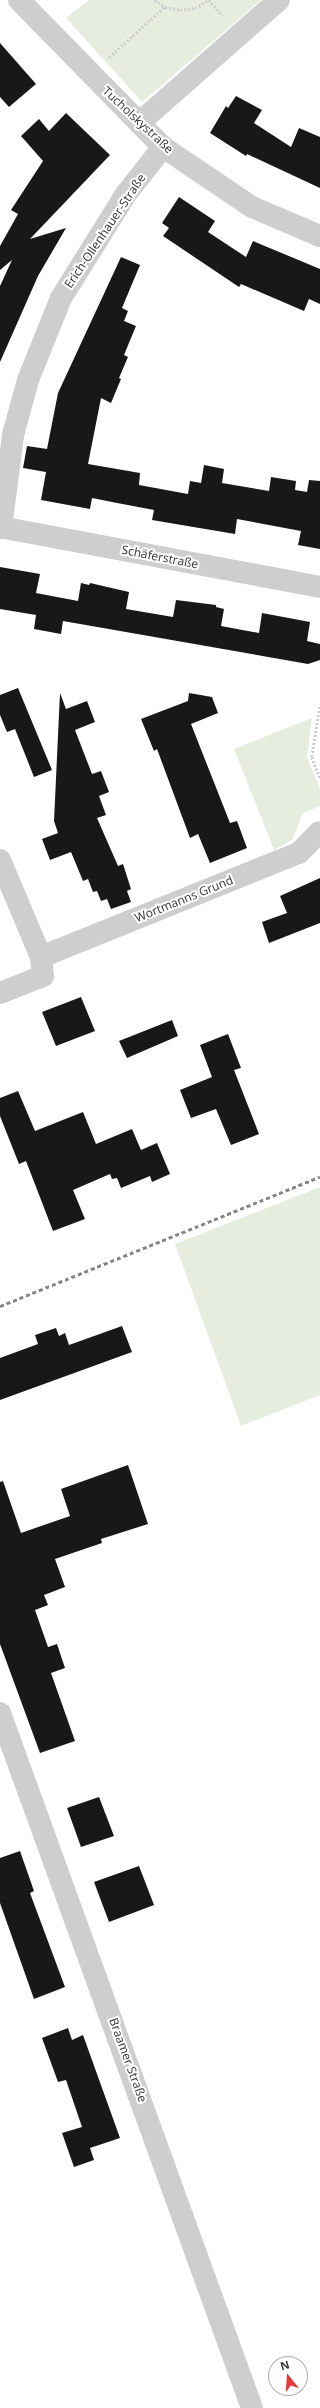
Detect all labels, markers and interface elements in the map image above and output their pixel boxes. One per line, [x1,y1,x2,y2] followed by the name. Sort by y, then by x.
[100,84,176,156] street label: Tucholskystraße
[61,171,149,291] street label: Erich-Ollenhauer-Straße
[120,543,200,571] street label: Schäferstraße
[133,873,235,925] street label: Wortmanns Grund
[106,2016,150,2104] street label: Braamer Straße
[268,2356,308,2396] north arrow
[278,2357,291,2373] text: N

